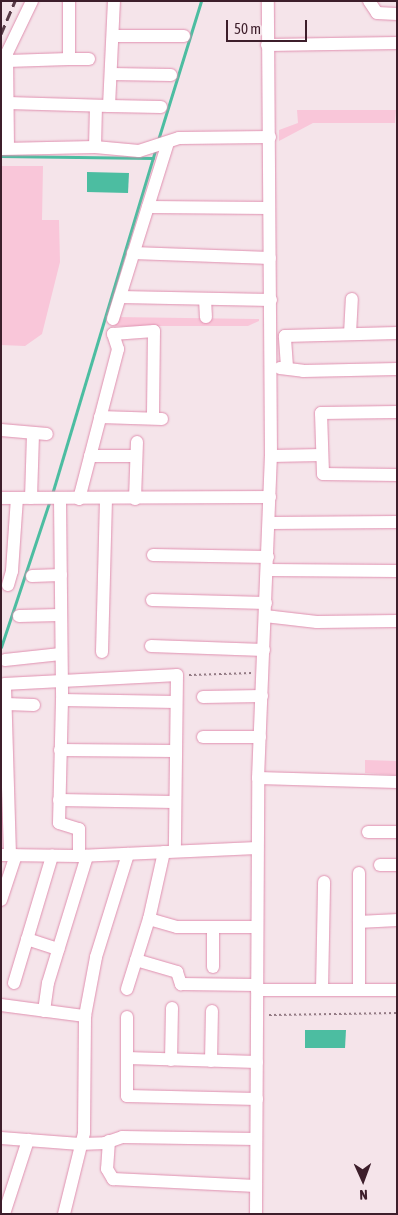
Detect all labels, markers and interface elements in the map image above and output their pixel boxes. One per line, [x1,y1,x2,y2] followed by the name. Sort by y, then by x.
[228,10,309,42] scale bar
[234,20,261,37] text: 50 m
[338,1155,388,1205] north arrow
[359,1187,368,1203] text: N

